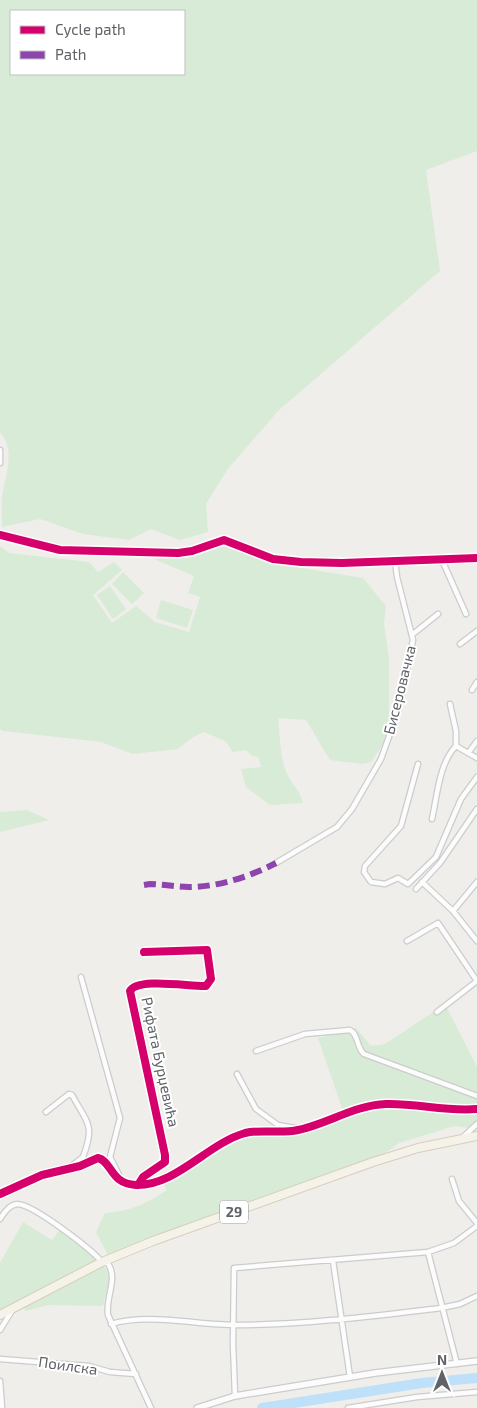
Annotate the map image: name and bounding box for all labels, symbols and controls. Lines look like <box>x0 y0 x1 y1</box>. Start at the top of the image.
legend <box>10 10 185 75</box>
text: Cycle path <box>55 20 126 38</box>
text: Path <box>55 45 86 63</box>
street label: Бисеровачка <box>379 643 419 736</box>
street label: Рифата Бурџевића <box>137 995 184 1129</box>
road number: 29 <box>220 1200 248 1224</box>
north arrow <box>417 1348 467 1398</box>
text: N <box>437 1351 447 1368</box>
street label: Поилска <box>37 1352 99 1378</box>

